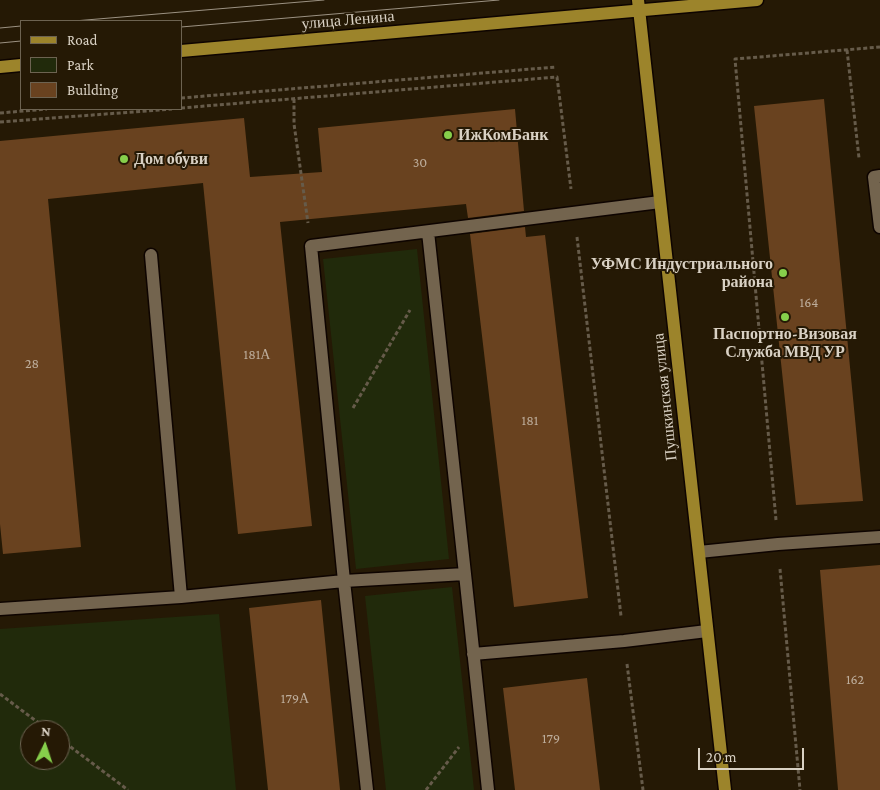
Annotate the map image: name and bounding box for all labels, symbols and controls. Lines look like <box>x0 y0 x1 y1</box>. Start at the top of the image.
street label: улица Ленина <box>301 6 395 34</box>
legend <box>20 20 182 110</box>
text: Road <box>67 32 97 48</box>
text: Park <box>67 57 94 73</box>
text: Building <box>67 82 118 98</box>
place label: ИжКомБанк <box>458 125 548 145</box>
marker: ИжКомБанк <box>442 129 454 141</box>
place label: Дом обуви <box>134 149 208 169</box>
marker: Дом обуви <box>118 153 130 165</box>
house number: 30 <box>413 155 427 171</box>
place label: УФМС Индустриального района <box>591 254 773 292</box>
marker: УФМС Индустриального района <box>777 267 789 279</box>
house number: 164 <box>800 295 818 311</box>
marker: Паспортно-Визовая Служба МВД УР <box>779 311 791 323</box>
place label: Паспортно-Визовая Служба МВД УР <box>713 324 857 362</box>
street label: Пушкинская улица <box>649 332 681 462</box>
house number: 181А <box>244 347 270 363</box>
house number: 28 <box>25 356 39 372</box>
house number: 181 <box>522 413 538 429</box>
house number: 162 <box>846 672 864 688</box>
house number: 179А <box>281 691 309 707</box>
north arrow <box>20 720 70 770</box>
text: N <box>41 723 51 739</box>
house number: 179 <box>542 731 560 747</box>
scale bar <box>700 738 806 770</box>
text: 20 m <box>706 749 737 765</box>

